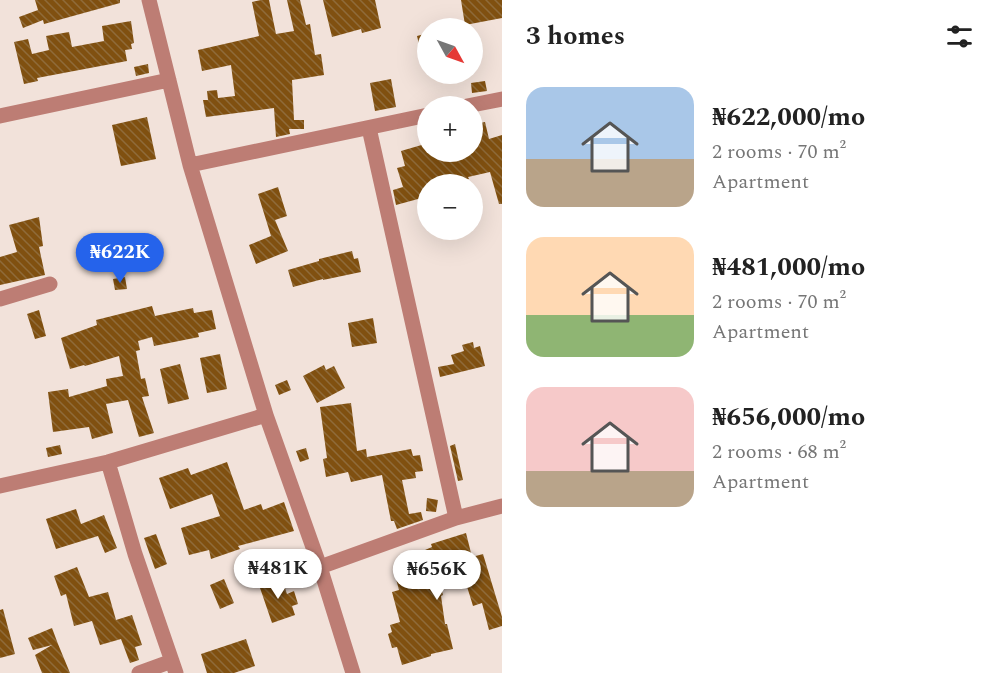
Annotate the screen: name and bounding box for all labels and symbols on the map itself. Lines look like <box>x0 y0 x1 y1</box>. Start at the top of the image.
north arrow <box>417 18 483 84</box>
pin: ₦622K <box>78 233 162 284</box>
pin: ₦481K <box>236 549 320 600</box>
pin: ₦656K <box>395 550 479 601</box>

